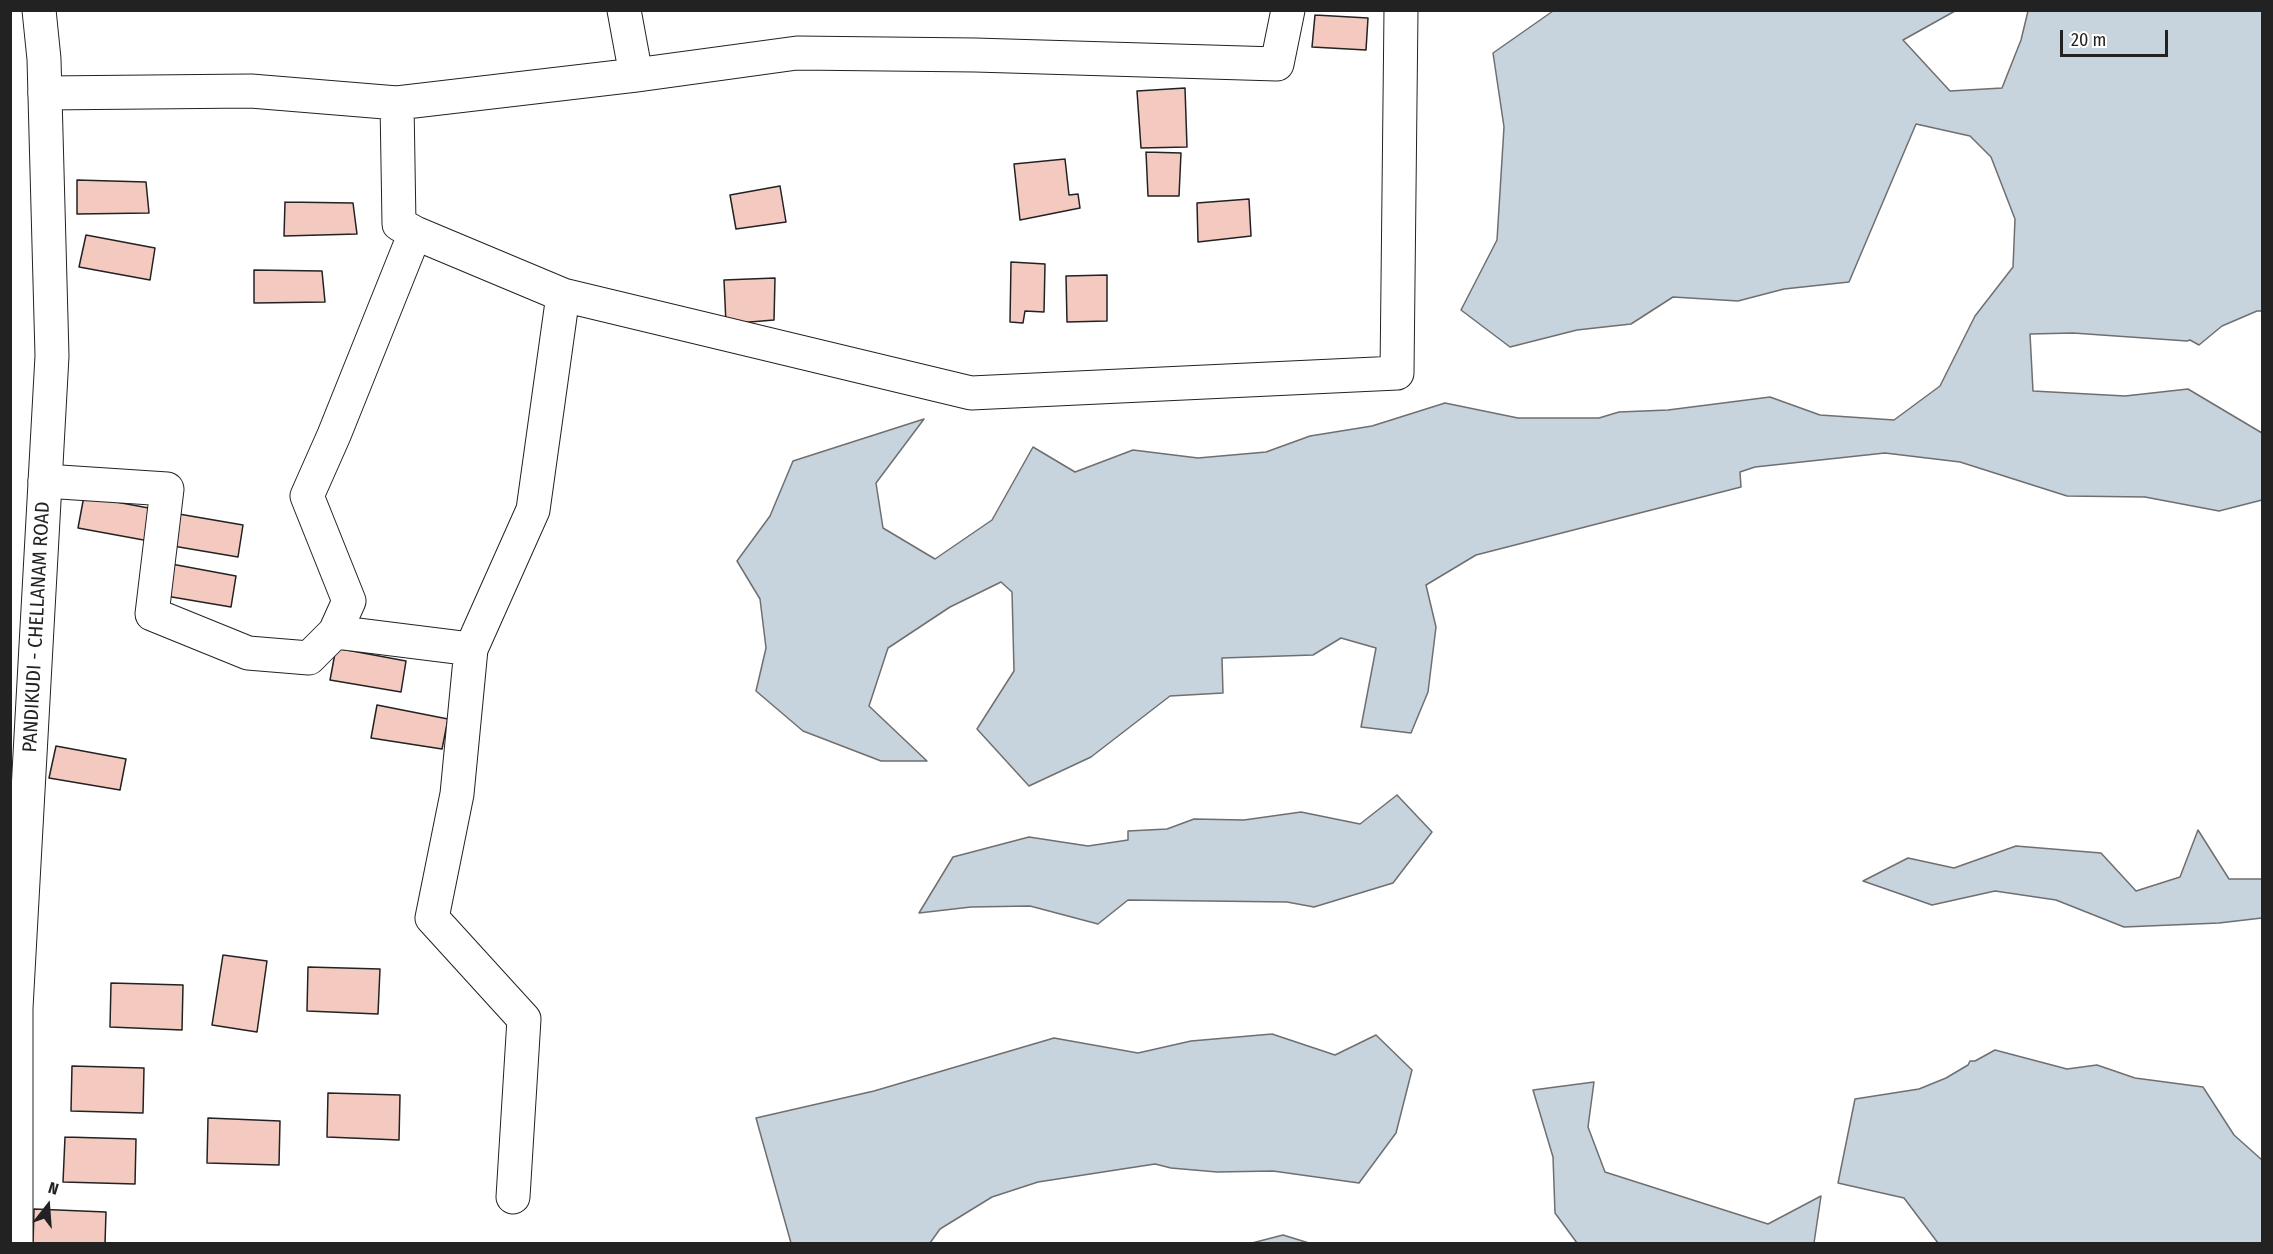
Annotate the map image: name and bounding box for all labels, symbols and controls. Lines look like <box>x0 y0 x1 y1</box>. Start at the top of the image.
scale bar <box>2063 18 2171 56</box>
text: 20 m <box>2071 29 2106 51</box>
street label: PANDIKUDI - CHELLANAM ROAD <box>18 501 56 753</box>
north arrow <box>18 1176 78 1236</box>
text: N <box>46 1178 61 1199</box>

